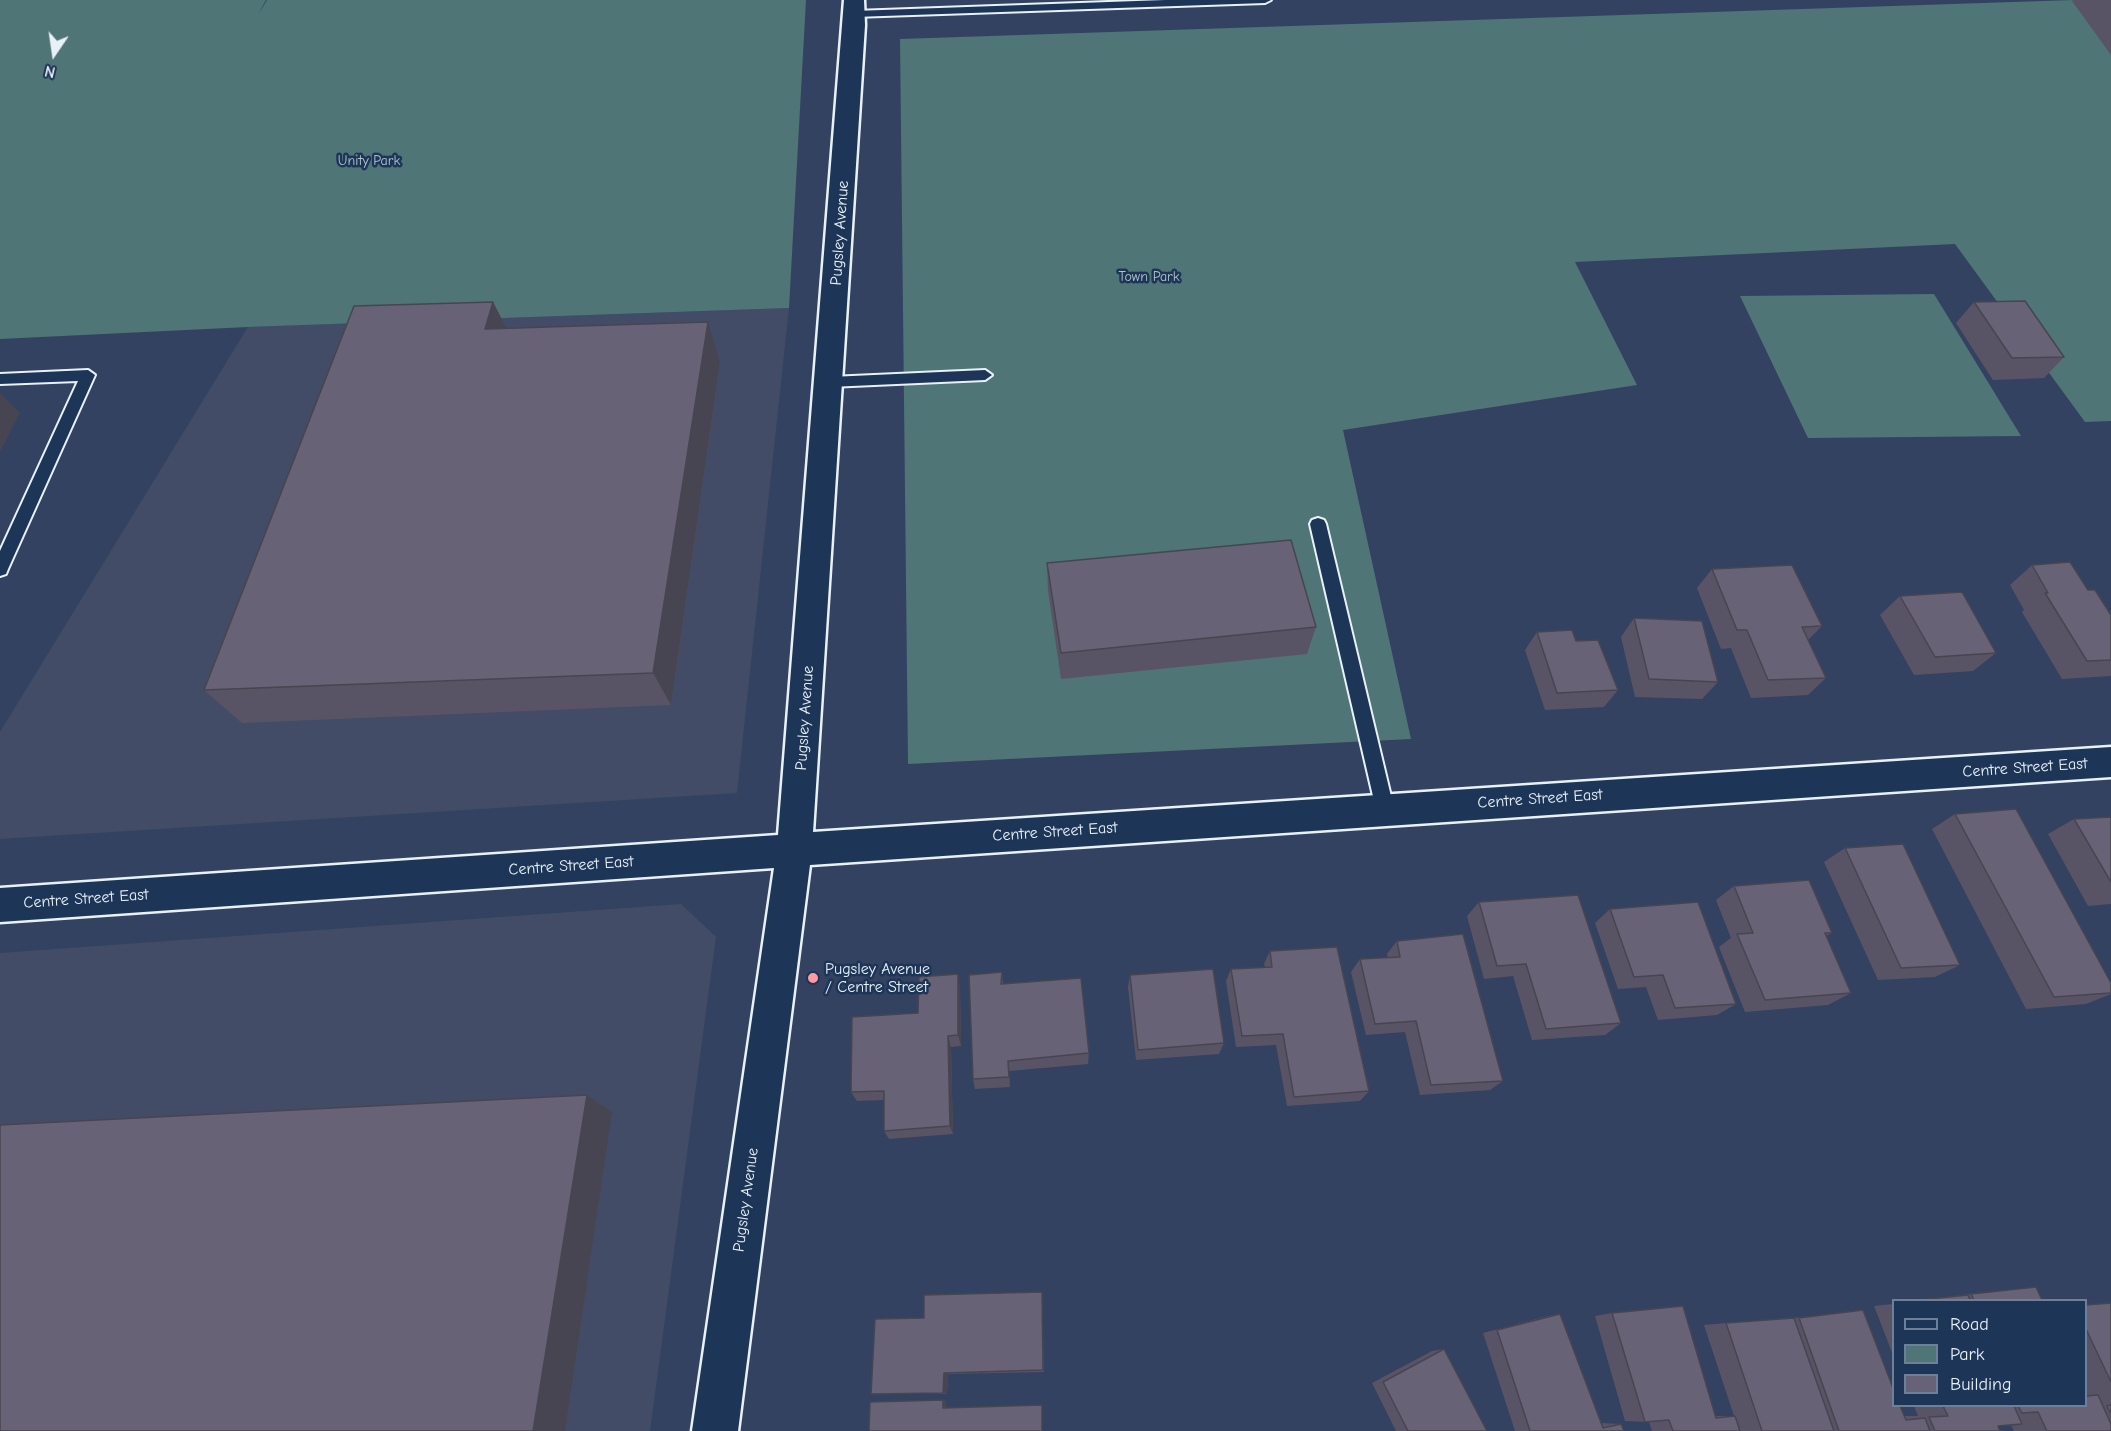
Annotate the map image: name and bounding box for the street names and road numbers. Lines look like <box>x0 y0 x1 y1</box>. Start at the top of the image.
street label: Pugsley Avenue <box>827 180 853 286</box>
street label: Pugsley Avenue <box>792 665 818 771</box>
street label: Centre Street East <box>1962 754 2088 782</box>
street label: Centre Street East <box>1477 785 1603 813</box>
street label: Centre Street East <box>992 818 1118 846</box>
street label: Centre Street East <box>508 852 634 880</box>
street label: Centre Street East <box>23 885 149 913</box>
street label: Pugsley Avenue <box>729 1147 763 1253</box>

